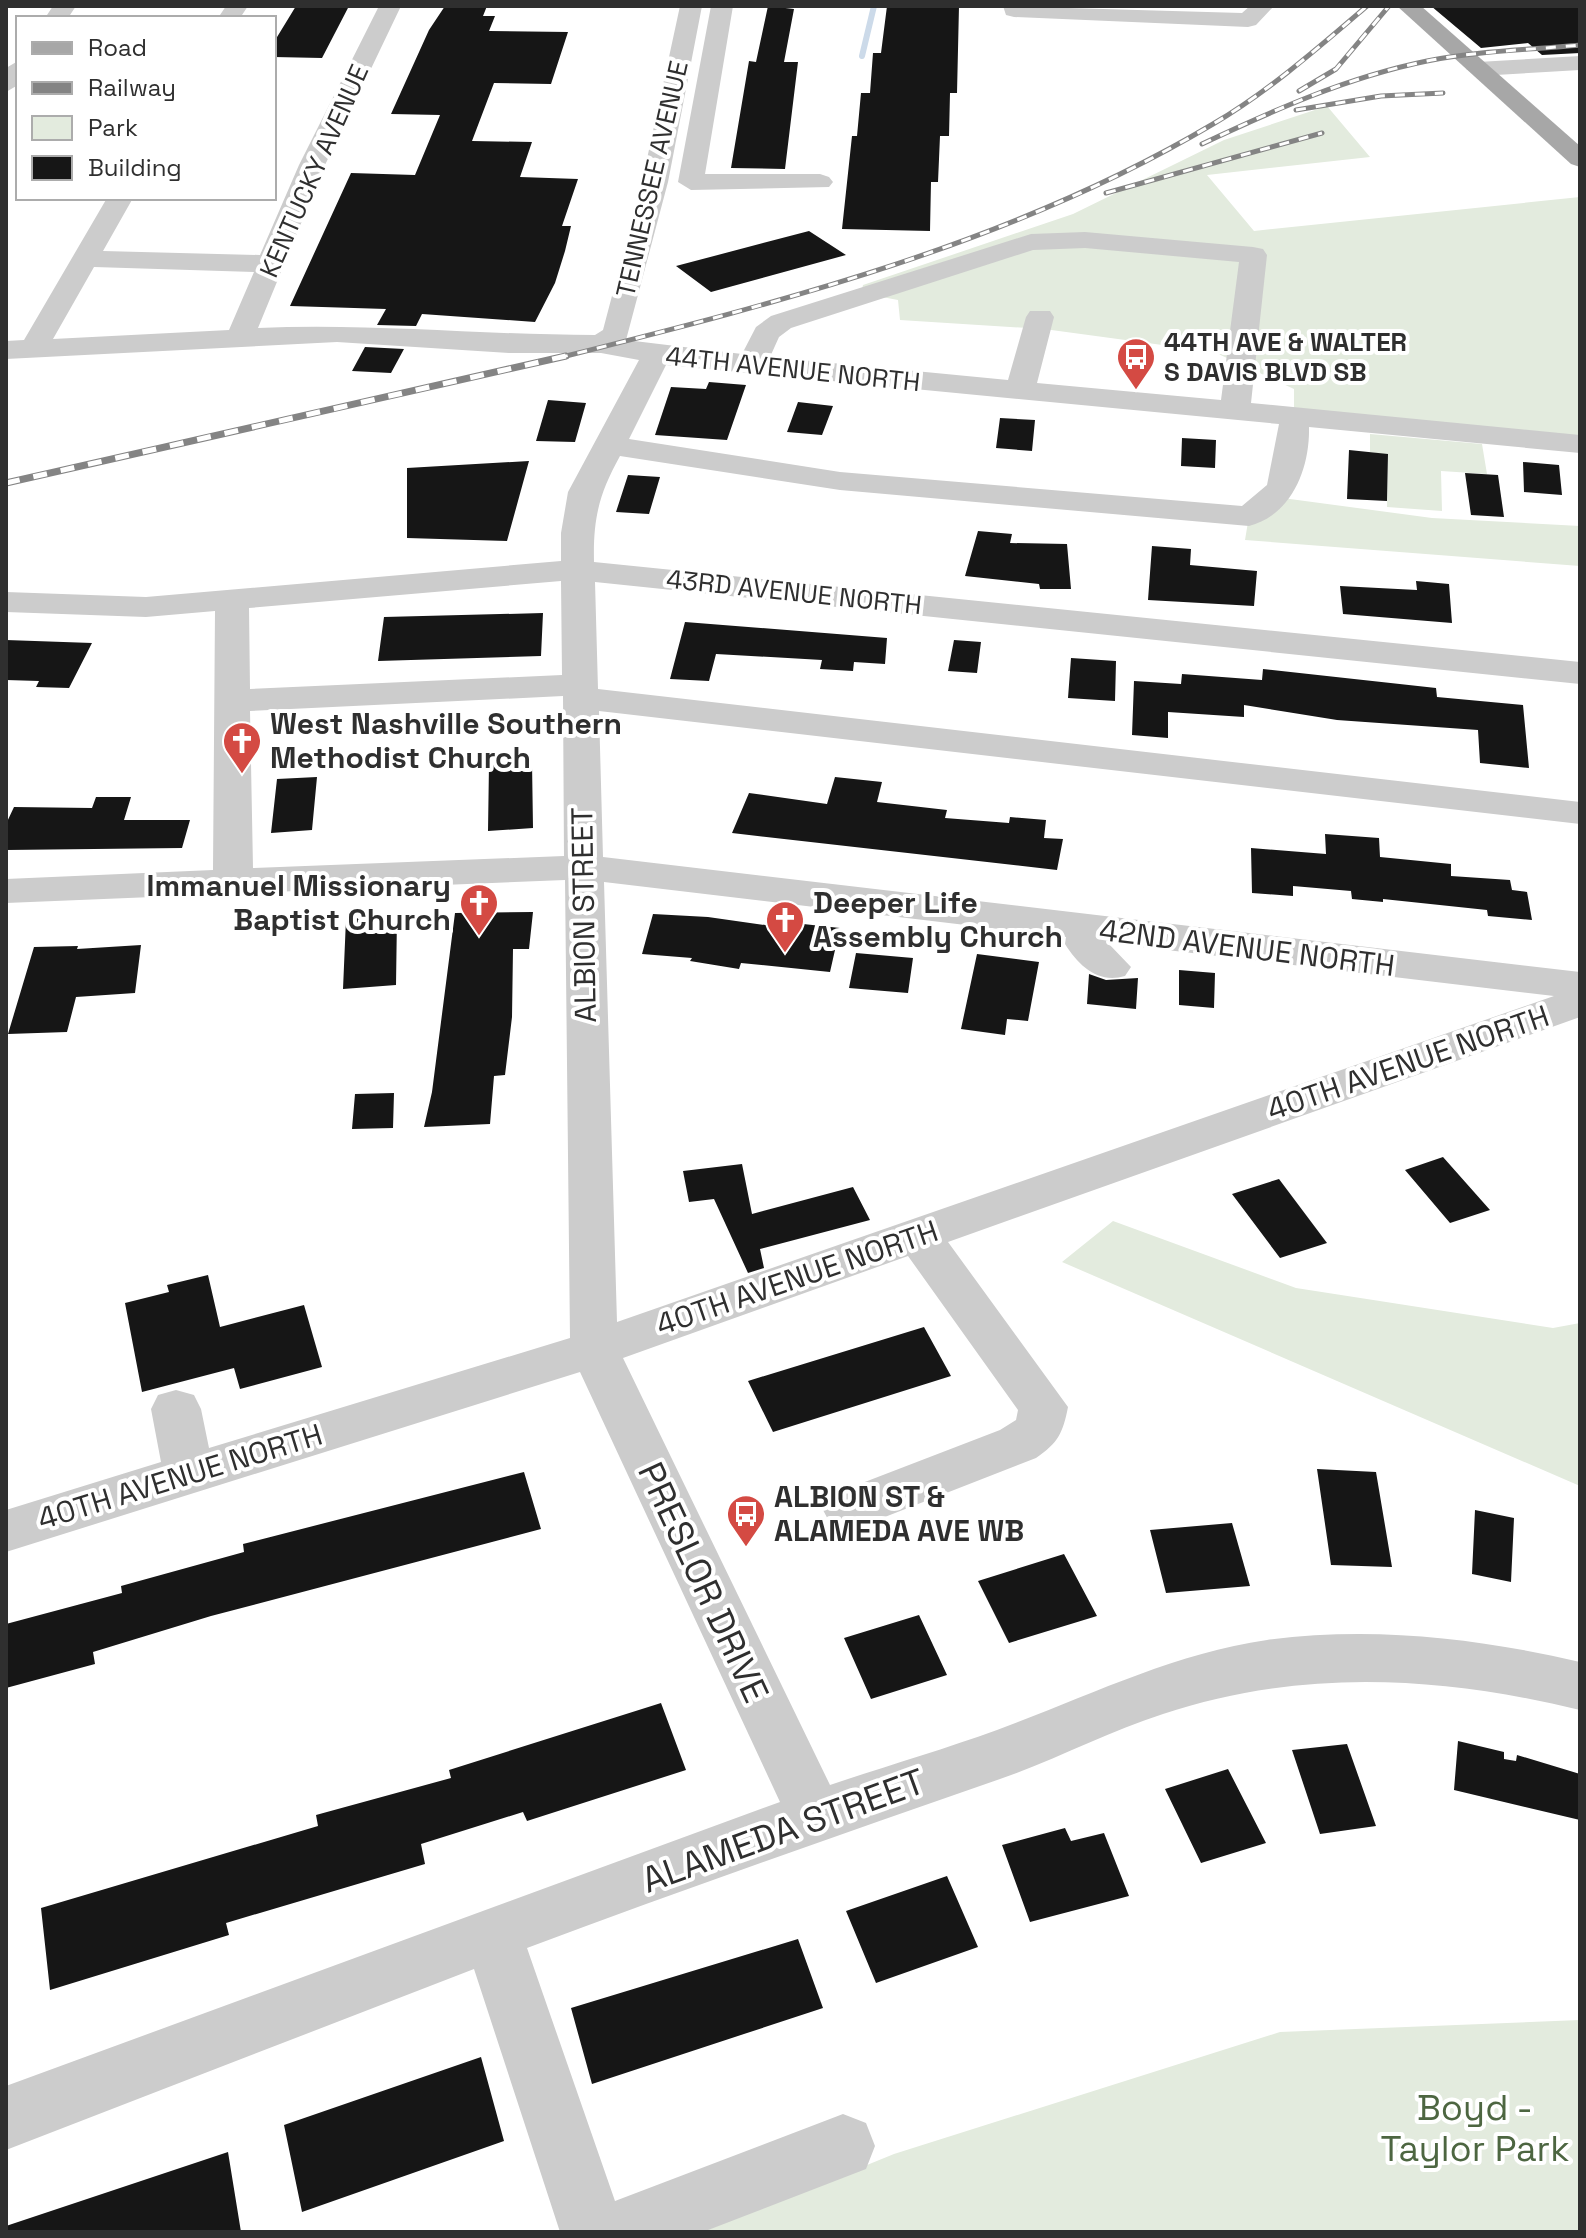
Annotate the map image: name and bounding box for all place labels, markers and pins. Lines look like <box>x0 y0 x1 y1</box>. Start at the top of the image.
place label: 44TH AVE & WALTER S DAVIS BLVD SB <box>1164 325 1407 389</box>
bus stop icon: 44TH AVE & WALTER S DAVIS BLVD SB <box>1115 336 1157 391</box>
place label: West Nashville Southern Methodist Church <box>270 704 622 777</box>
church icon: West Nashville Southern Methodist Church <box>221 720 263 775</box>
place label: Immanuel Missionary Baptist Church <box>146 866 451 939</box>
church icon: Immanuel Missionary Baptist Church <box>458 882 500 937</box>
place label: Deeper Life Assembly Church <box>813 883 1063 956</box>
church icon: Deeper Life Assembly Church <box>764 899 806 954</box>
place label: ALBION ST & ALAMEDA AVE WB <box>774 1477 1024 1550</box>
bus stop icon: ALBION ST & ALAMEDA AVE WB <box>725 1493 767 1548</box>

